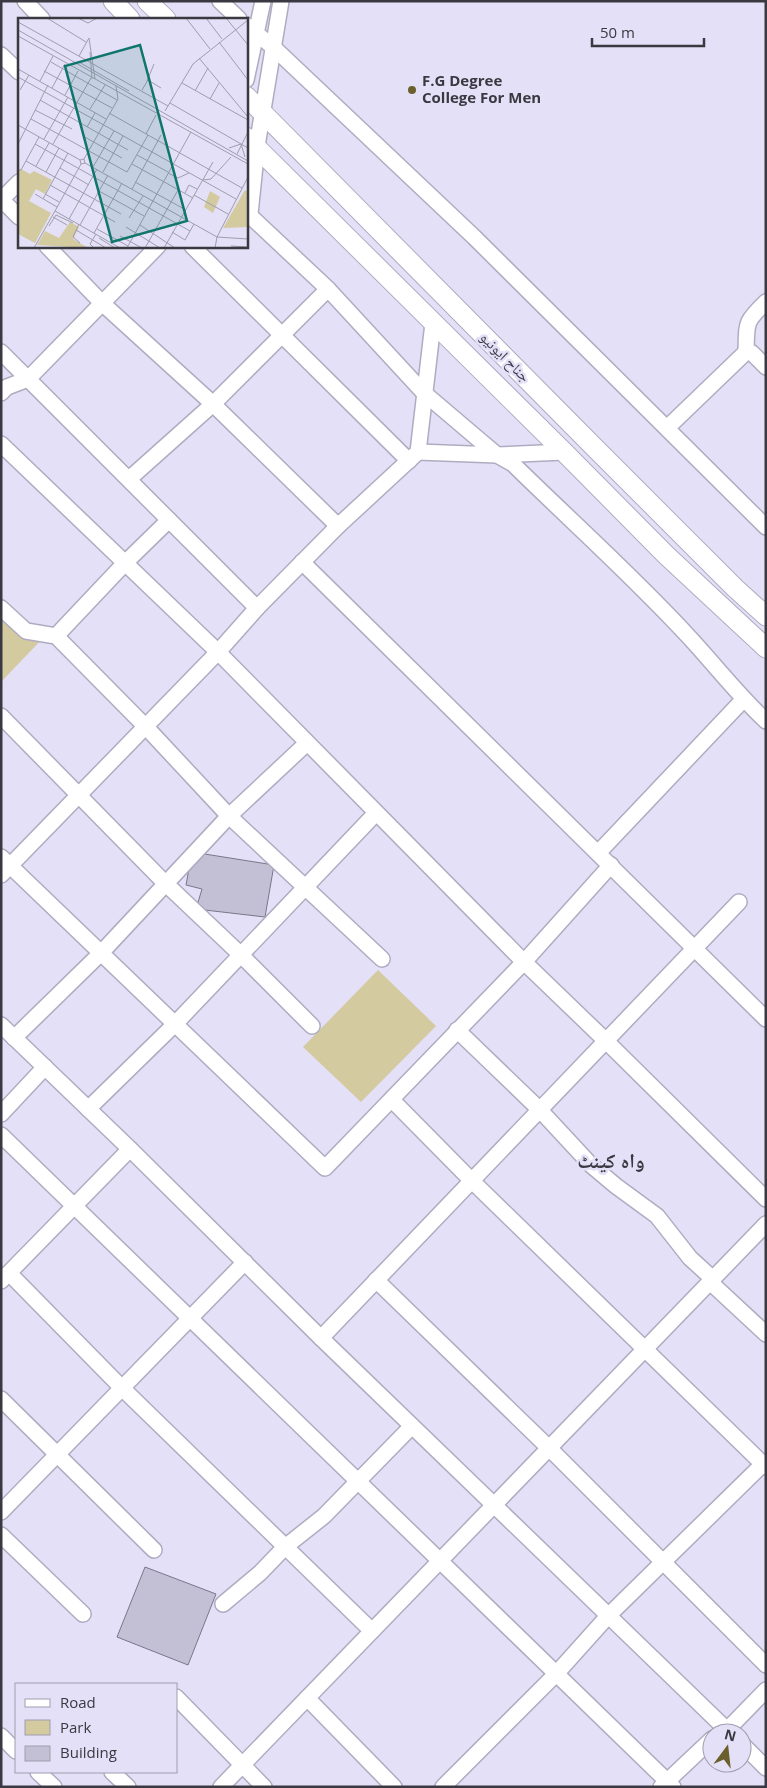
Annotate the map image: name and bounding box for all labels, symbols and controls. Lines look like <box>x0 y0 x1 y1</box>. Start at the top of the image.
scale bar <box>592 15 704 47</box>
inset map <box>18 18 248 248</box>
text: 50 m <box>600 22 635 42</box>
place label: F.G Degree College For Men <box>422 70 541 107</box>
marker: F.G Degree College For Men <box>406 84 418 96</box>
street label: جناح ایونیو <box>476 327 536 387</box>
district label: واہ کینٹ <box>577 1147 645 1174</box>
legend <box>15 1683 178 1773</box>
text: Road <box>60 1692 96 1712</box>
text: Park <box>60 1717 91 1737</box>
north arrow <box>702 1723 752 1773</box>
text: N <box>723 1724 738 1746</box>
text: Building <box>60 1742 117 1762</box>

